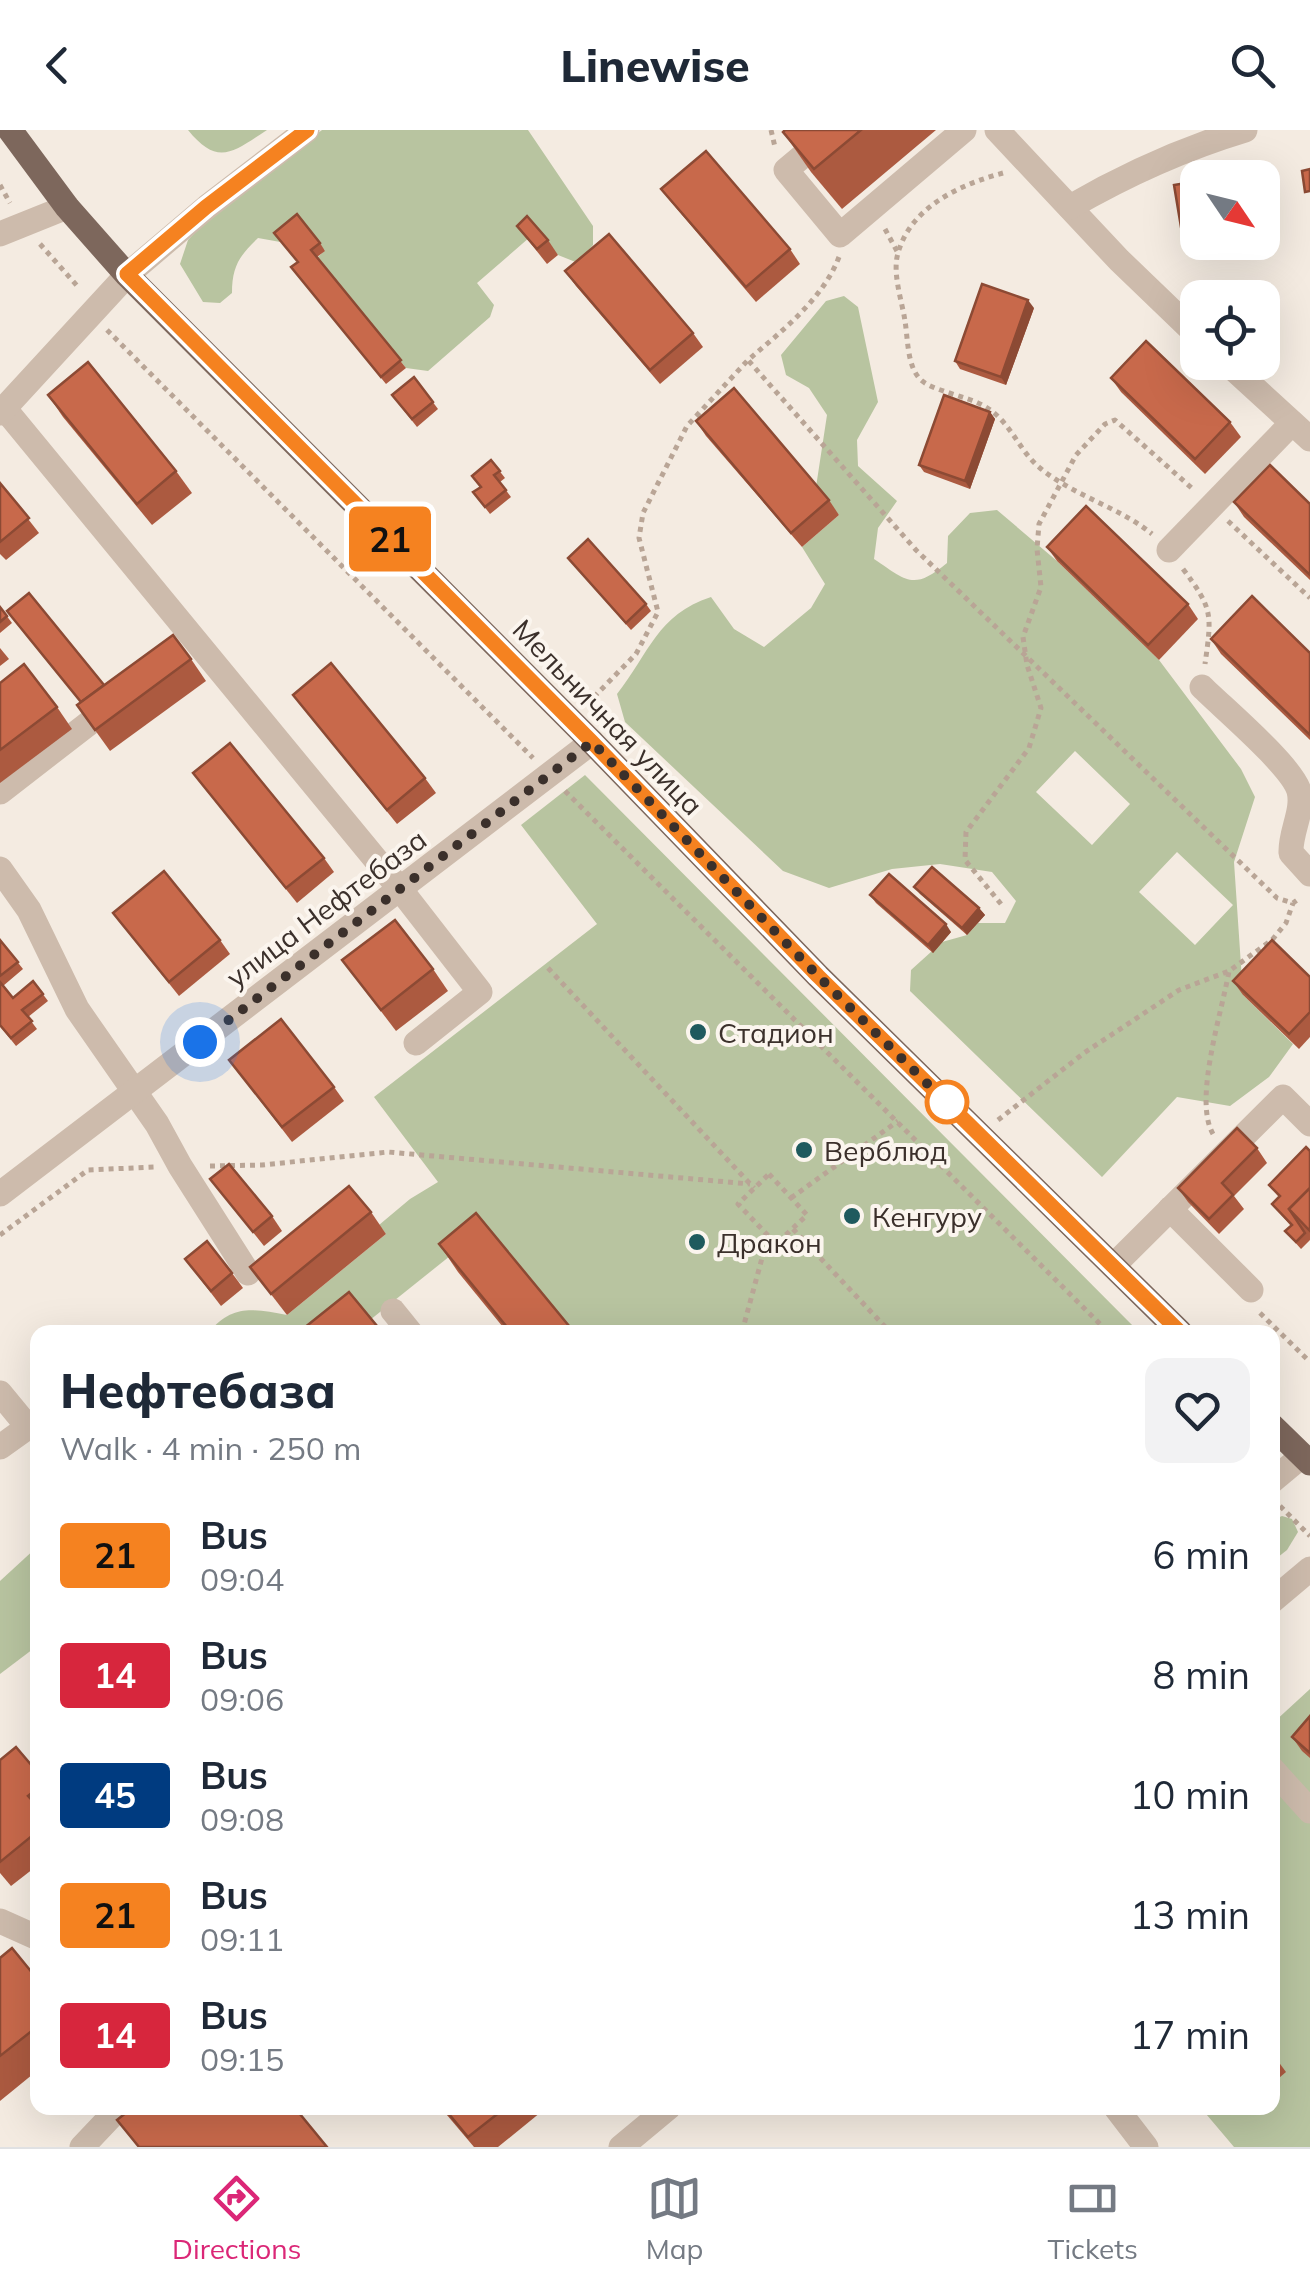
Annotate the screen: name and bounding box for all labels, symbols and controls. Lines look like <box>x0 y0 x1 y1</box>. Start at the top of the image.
text: Linewise <box>560 37 750 93</box>
icon: back <box>30 38 85 93</box>
icon: search <box>1225 38 1280 93</box>
north arrow <box>1180 160 1280 260</box>
map controls <box>1180 160 1280 380</box>
button: locate <box>1180 280 1280 380</box>
line badge: 21 <box>345 506 435 572</box>
text: 21 <box>369 517 411 561</box>
street label: Мельничная улица <box>506 612 710 822</box>
street label: улица Нефтебаза <box>219 821 433 995</box>
place label: Стадион <box>718 1015 834 1050</box>
your location <box>175 1017 225 1067</box>
marker: Стадион <box>687 1021 709 1043</box>
unlabelled marker <box>926 1081 968 1123</box>
place label: Верблюд <box>824 1133 947 1168</box>
marker: Верблюд <box>793 1139 815 1161</box>
place label: Кенгуру <box>872 1199 982 1234</box>
marker: Кенгуру <box>841 1205 863 1227</box>
place label: Дракон <box>717 1225 822 1260</box>
marker: Дракон <box>686 1231 708 1253</box>
button: heart <box>1145 1358 1250 1463</box>
text: Нефтебаза <box>60 1360 336 1420</box>
text: Walk · 4 min · 250 m <box>60 1428 361 1468</box>
text: Bus <box>200 1511 268 1559</box>
text: 6 min <box>1153 1531 1250 1579</box>
text: 21 <box>94 1533 136 1577</box>
text: 09:04 <box>200 1559 284 1599</box>
text: Bus <box>200 1631 268 1679</box>
text: 8 min <box>1153 1651 1250 1699</box>
text: 14 <box>94 1653 136 1697</box>
text: 09:06 <box>200 1679 284 1719</box>
text: Bus <box>200 1751 268 1799</box>
text: 10 min <box>1130 1771 1250 1819</box>
text: 45 <box>94 1773 136 1817</box>
text: 09:08 <box>200 1799 284 1839</box>
text: Bus <box>200 1871 268 1919</box>
text: 13 min <box>1130 1891 1250 1939</box>
text: 21 <box>94 1893 136 1937</box>
text: 09:11 <box>200 1919 284 1959</box>
text: Bus <box>200 1991 268 2039</box>
text: 17 min <box>1130 2011 1250 2059</box>
text: 14 <box>94 2013 136 2057</box>
text: 09:15 <box>200 2039 284 2079</box>
tab: Directions <box>172 2171 302 2266</box>
tab: Map <box>646 2171 703 2266</box>
tab: Tickets <box>1047 2171 1138 2266</box>

